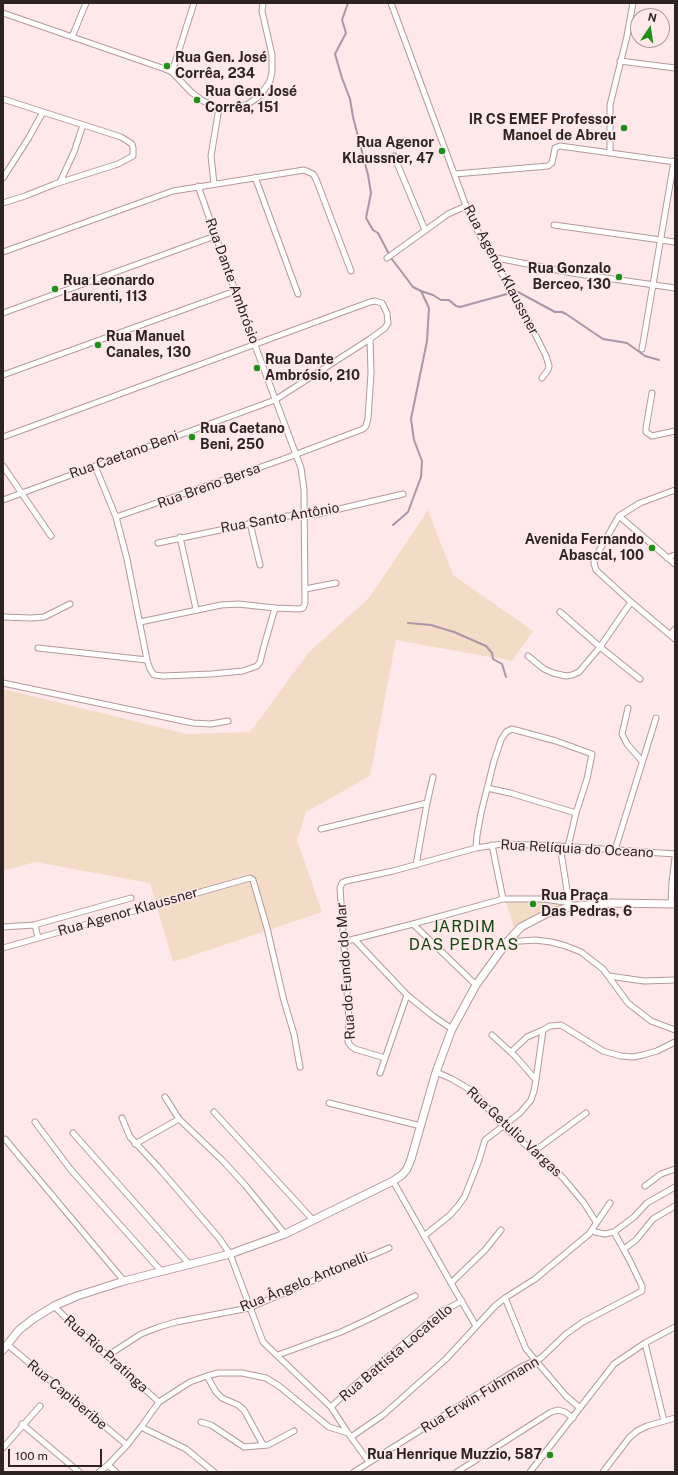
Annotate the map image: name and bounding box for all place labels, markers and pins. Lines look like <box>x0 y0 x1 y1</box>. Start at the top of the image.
place label: Rua Gen. José Corrêa, 234 <box>175 50 267 82</box>
marker: Rua Gen. José Corrêa, 234 <box>162 61 172 71</box>
place label: Rua Gen. José Corrêa, 151 <box>205 84 297 116</box>
marker: Rua Gen. José Corrêa, 151 <box>192 95 202 105</box>
place label: IR CS EMEF Professor Manoel de Abreu <box>469 112 616 144</box>
marker: IR CS EMEF Professor Manoel de Abreu <box>619 123 629 133</box>
place label: Rua Agenor Klaussner, 47 <box>342 135 434 168</box>
marker: Rua Agenor Klaussner, 47 <box>437 146 447 156</box>
place label: Rua Gonzalo Berceo, 130 <box>528 261 611 294</box>
marker: Rua Gonzalo Berceo, 130 <box>614 272 624 282</box>
place label: Rua Leonardo Laurenti, 113 <box>63 273 155 306</box>
marker: Rua Leonardo Laurenti, 113 <box>50 284 60 294</box>
place label: Rua Manuel Canales, 130 <box>106 329 191 362</box>
marker: Rua Manuel Canales, 130 <box>93 340 103 350</box>
place label: Rua Dante Ambrósio, 210 <box>265 352 360 384</box>
marker: Rua Dante Ambrósio, 210 <box>252 363 262 373</box>
place label: Rua Caetano Beni, 250 <box>200 421 285 454</box>
marker: Rua Caetano Beni, 250 <box>187 432 197 442</box>
place label: Avenida Fernando Abascal, 100 <box>525 532 644 564</box>
marker: Avenida Fernando Abascal, 100 <box>647 543 657 553</box>
place label: Rua Praça Das Pedras, 6 <box>541 888 632 920</box>
marker: Rua Praça Das Pedras, 6 <box>528 899 538 909</box>
place label: Rua Henrique Muzzio, 587 <box>367 1447 542 1463</box>
marker: Rua Henrique Muzzio, 587 <box>545 1450 555 1460</box>

